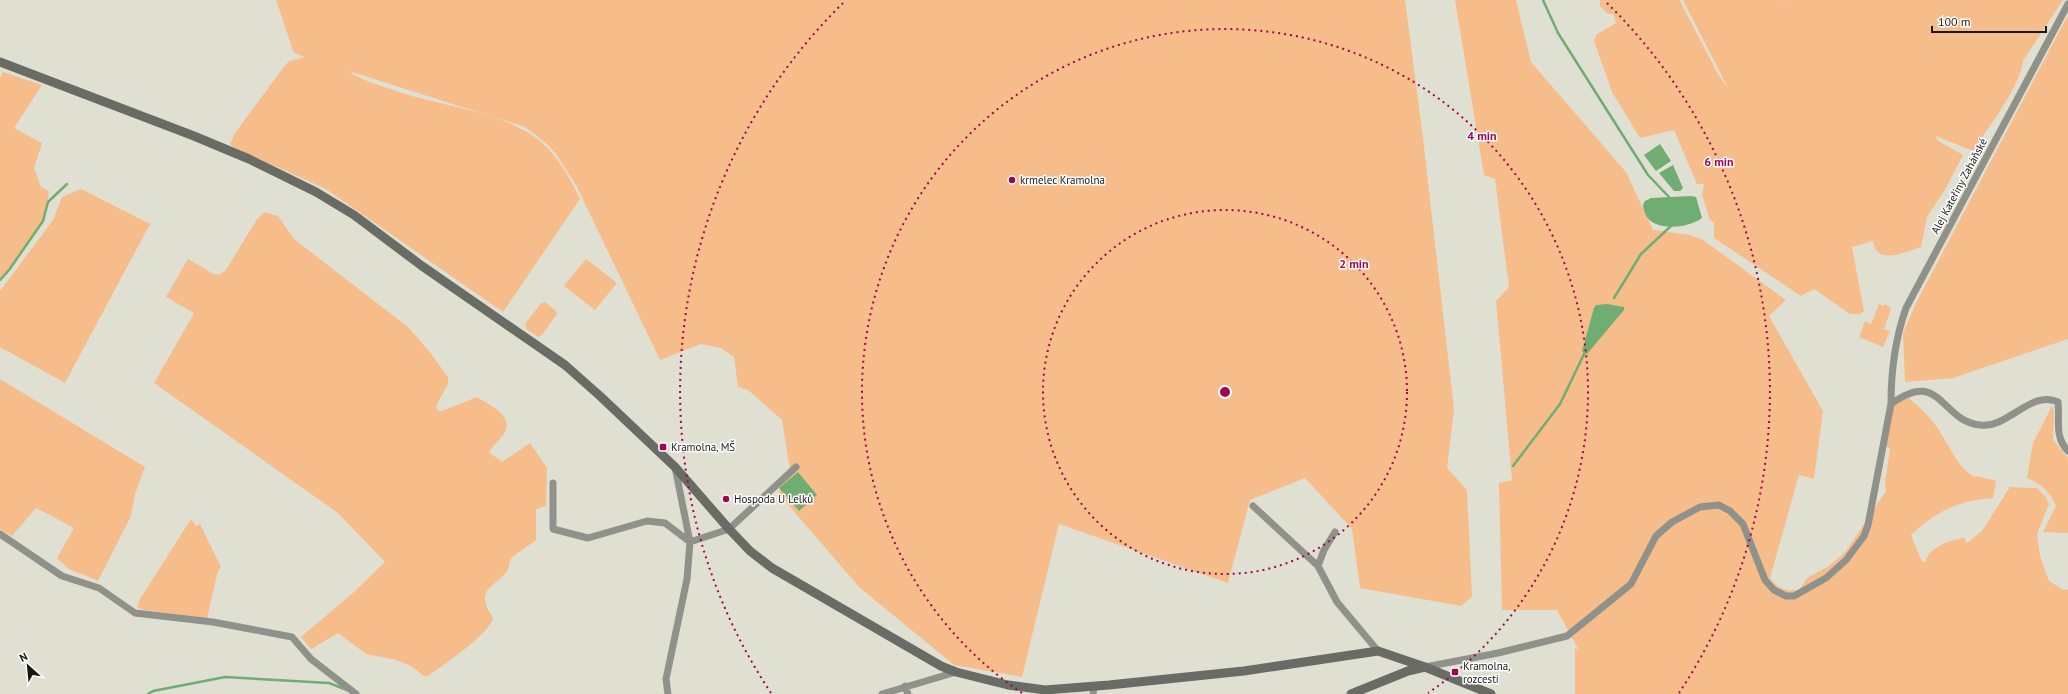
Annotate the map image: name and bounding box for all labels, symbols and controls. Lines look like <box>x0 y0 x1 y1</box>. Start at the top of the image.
scale bar <box>1932 8 2046 34</box>
text: 100 m <box>1938 14 1971 29</box>
text: 4 min <box>1467 128 1497 143</box>
street label: Alej Kateřiny Zaháňské <box>1928 135 1990 236</box>
text: 6 min <box>1704 154 1734 169</box>
place label: krmelec Kramolna <box>1020 173 1105 187</box>
marker: krmelec Kramolna <box>1007 175 1017 185</box>
text: 2 min <box>1339 256 1369 271</box>
centre of rings <box>1218 385 1232 399</box>
place label: Kramolna, MŠ <box>671 440 735 454</box>
marker: Kramolna, MŠ <box>658 442 668 452</box>
place label: Hospoda U Lelků <box>734 492 813 506</box>
marker: Hospoda U Lelků <box>721 494 731 504</box>
north arrow <box>8 646 48 686</box>
text: N <box>17 649 30 665</box>
place label: Kramolna, rozcestí <box>1463 659 1511 686</box>
marker: Kramolna, rozcestí <box>1450 667 1460 677</box>

